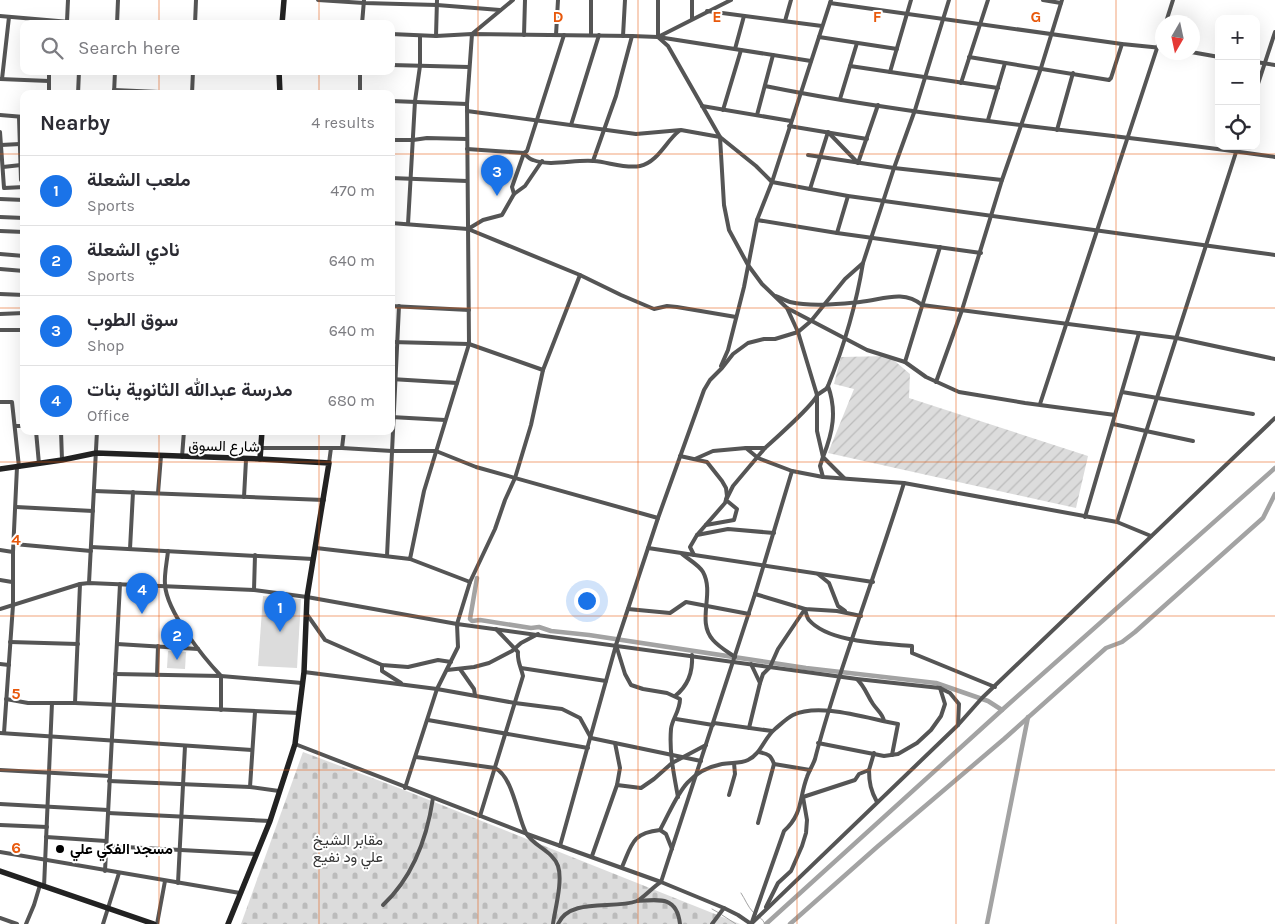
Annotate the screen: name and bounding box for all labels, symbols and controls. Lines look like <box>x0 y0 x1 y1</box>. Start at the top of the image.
text: D <box>553 7 564 26</box>
text: E <box>712 7 722 26</box>
text: F <box>873 7 882 26</box>
text: G <box>1031 7 1041 26</box>
north arrow <box>1155 15 1200 60</box>
map controls <box>1215 15 1260 150</box>
button: + <box>1215 15 1260 60</box>
search box <box>20 20 395 75</box>
icon: search <box>38 34 66 62</box>
text: Search here <box>78 37 180 59</box>
button: − <box>1215 60 1260 105</box>
button: locate <box>1215 105 1260 150</box>
text: Nearby <box>40 111 110 135</box>
text: 4 results <box>311 113 375 132</box>
pin: 3 <box>481 155 513 196</box>
text: ملعب الشعلة <box>87 169 191 191</box>
text: 1 <box>53 181 59 200</box>
text: 470 m <box>330 181 375 200</box>
text: Sports <box>87 196 135 215</box>
text: نادي الشعلة <box>87 239 180 261</box>
text: 2 <box>51 251 61 270</box>
text: 640 m <box>329 251 375 270</box>
text: Sports <box>87 266 135 285</box>
text: سوق الطوب <box>87 309 178 331</box>
text: 3 <box>51 321 61 340</box>
text: 640 m <box>329 321 375 340</box>
text: Shop <box>87 336 124 355</box>
text: مدرسة عبدالله الثانوية بنات <box>87 379 293 401</box>
text: 4 <box>51 391 61 410</box>
text: 680 m <box>328 391 375 410</box>
text: Office <box>87 406 130 425</box>
street label: شارع السوق <box>188 436 260 458</box>
text: 4 <box>11 530 21 549</box>
pin: 4 <box>126 573 158 614</box>
your location <box>574 588 600 614</box>
pin: 1 <box>264 591 296 632</box>
pin: 2 <box>161 619 193 660</box>
text: 5 <box>11 684 21 703</box>
park label: مقابر الشيخ علي ود نفيع <box>313 831 383 870</box>
text: 6 <box>11 838 21 857</box>
place label: مسجد الفكي علي <box>70 840 173 862</box>
marker: مسجد الفكي علي <box>54 843 66 855</box>

